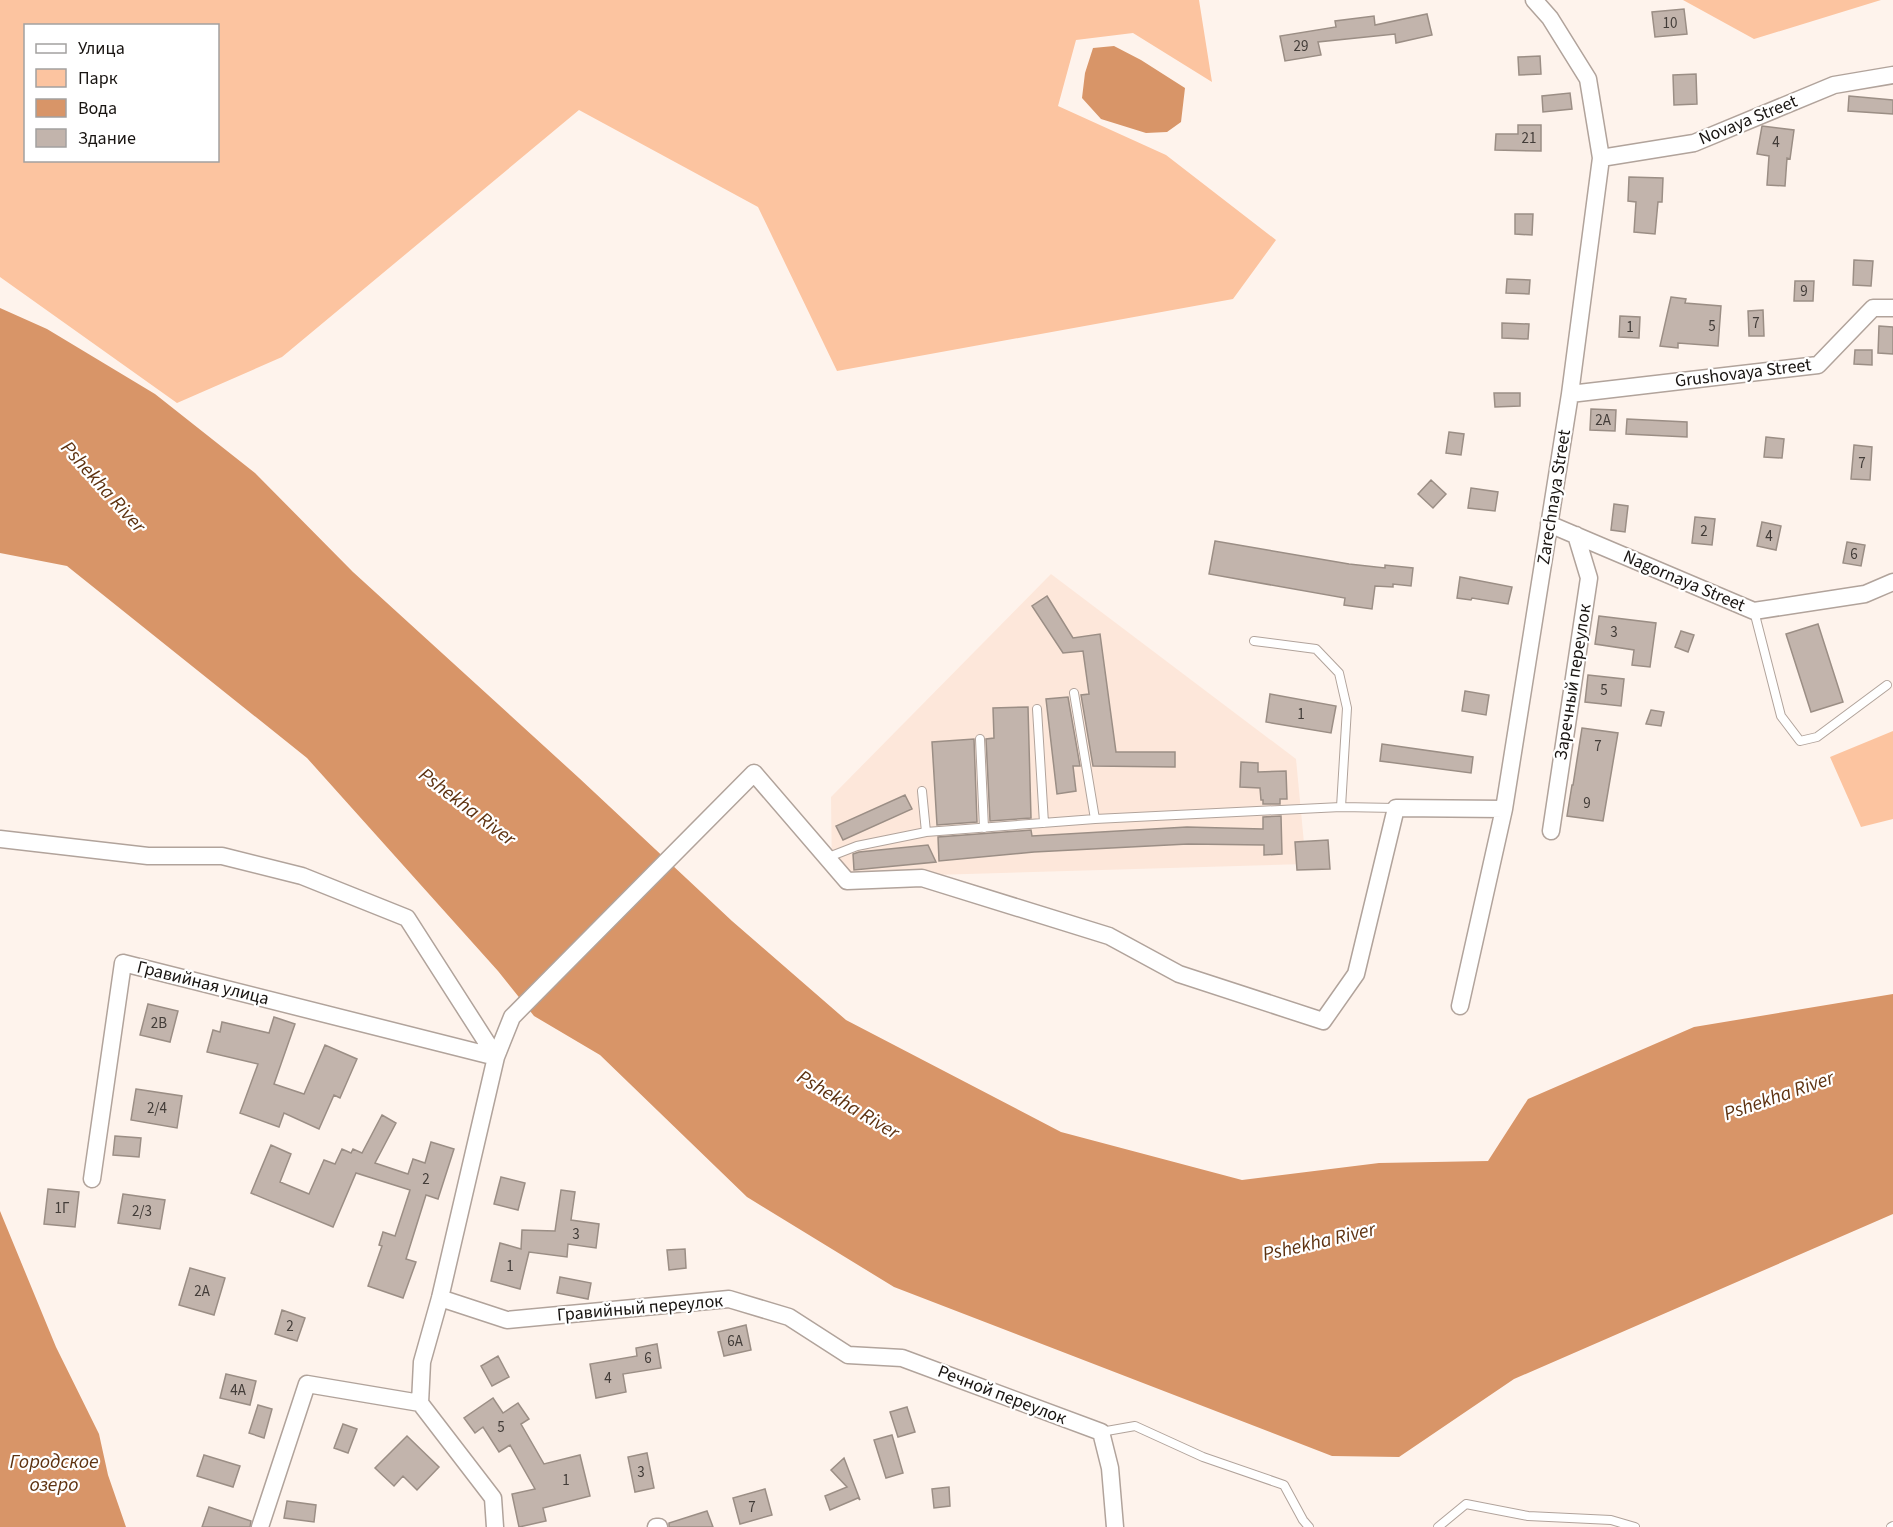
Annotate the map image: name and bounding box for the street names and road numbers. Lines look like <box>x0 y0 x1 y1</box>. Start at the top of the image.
street label: Novaya Street <box>1695 89 1801 151</box>
street label: Grushovaya Street <box>1673 352 1813 394</box>
street label: Zarechnaya Street <box>1531 428 1577 566</box>
street label: Nagornaya Street <box>1619 544 1749 618</box>
street label: Заречный переулок <box>1548 602 1598 762</box>
street label: Гравийная улица <box>134 954 272 1012</box>
street label: Гравийный переулок <box>556 1288 724 1328</box>
street label: Речной переулок <box>934 1359 1070 1431</box>

